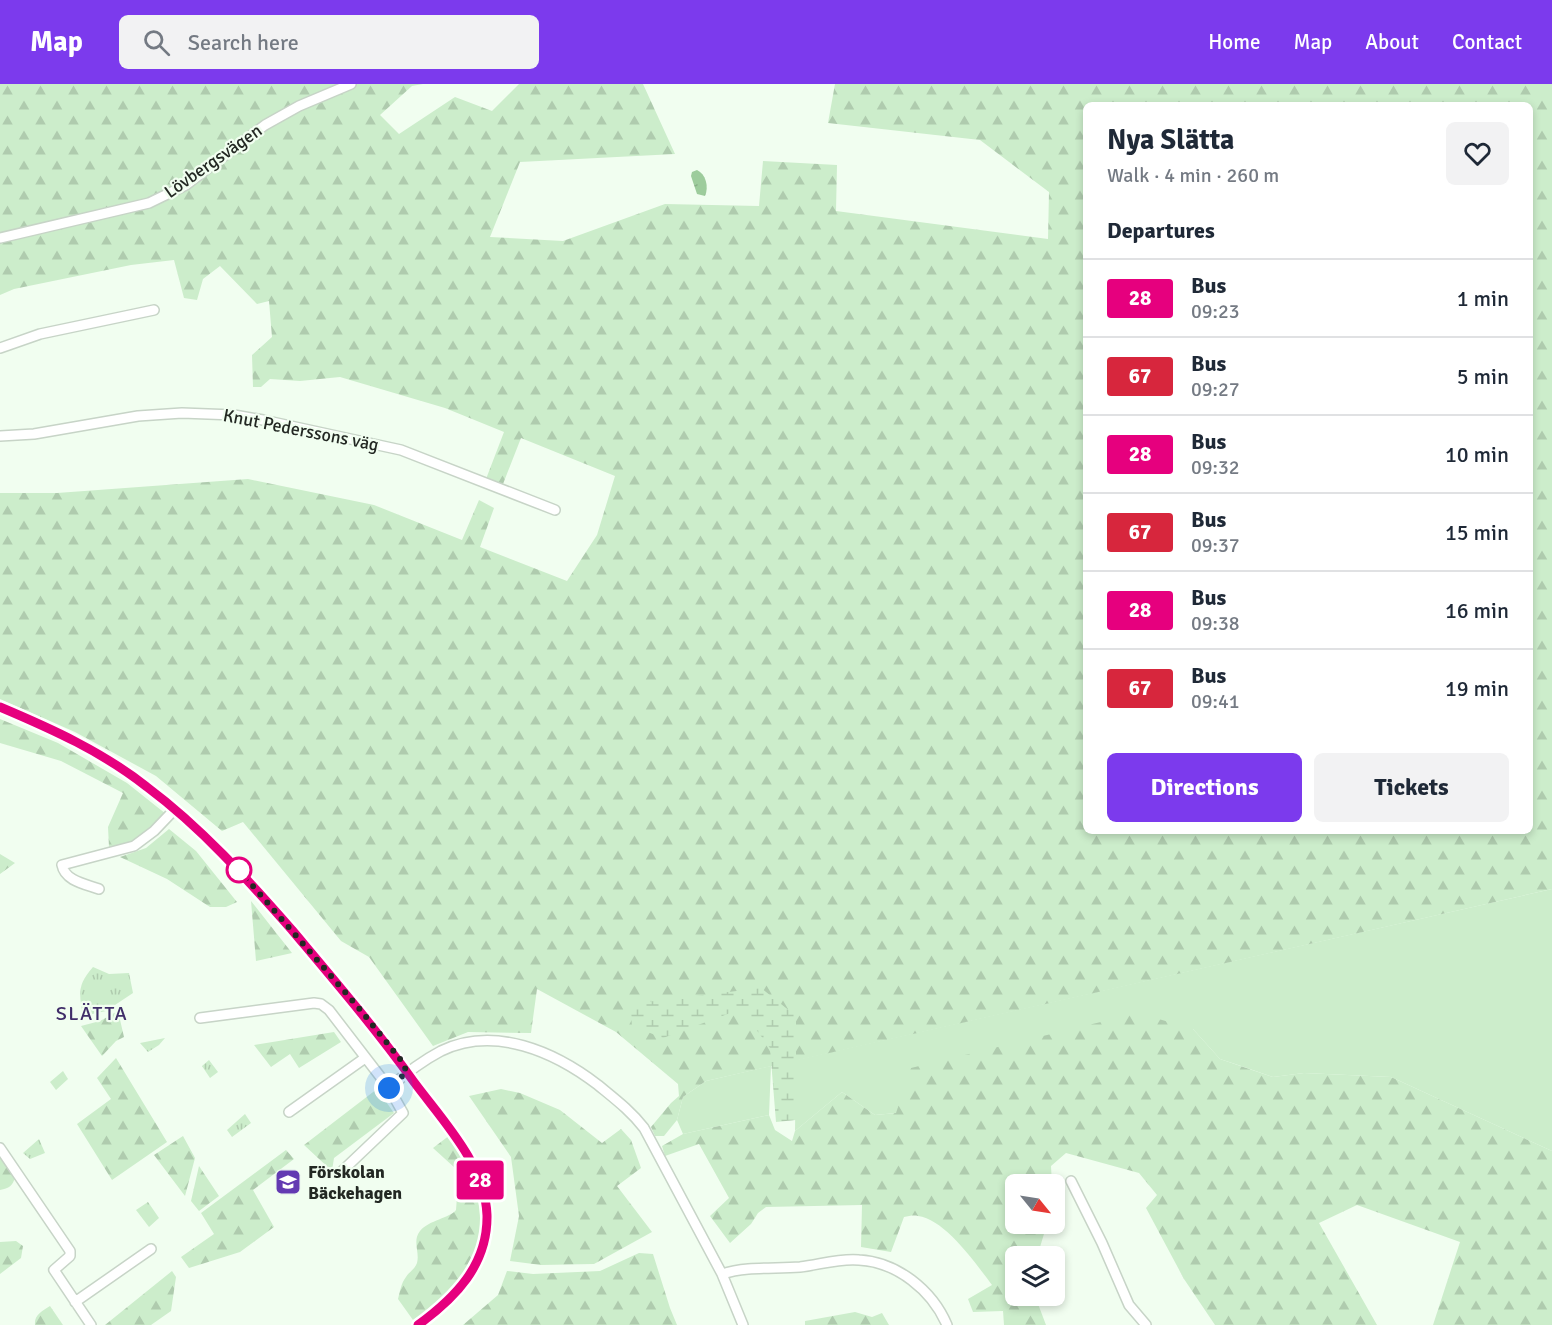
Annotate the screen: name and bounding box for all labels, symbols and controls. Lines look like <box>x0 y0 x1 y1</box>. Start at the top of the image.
search box <box>119 15 539 69</box>
text: Map <box>30 25 83 59</box>
icon: search <box>140 26 173 59</box>
text: Search here <box>188 29 299 56</box>
text: Home <box>1208 29 1261 55</box>
text: Map <box>1294 29 1332 55</box>
text: About <box>1365 29 1419 55</box>
text: Contact <box>1452 29 1522 55</box>
street label: Lövbergsvägen <box>160 119 266 203</box>
button: heart <box>1446 122 1509 185</box>
text: Nya Slätta <box>1107 123 1234 157</box>
text: Walk · 4 min · 260 m <box>1107 163 1279 188</box>
text: Departures <box>1107 217 1215 244</box>
text: Bus <box>1191 272 1226 299</box>
text: 28 <box>1129 285 1151 311</box>
text: 1 min <box>1457 285 1509 312</box>
text: 09:23 <box>1191 299 1240 324</box>
text: Bus <box>1191 350 1226 377</box>
text: 67 <box>1129 363 1151 389</box>
text: 5 min <box>1457 363 1509 390</box>
text: 09:27 <box>1191 377 1240 402</box>
street label: Knut Pederssons väg <box>221 404 381 456</box>
text: Bus <box>1191 428 1226 455</box>
text: 28 <box>1129 441 1151 467</box>
text: 10 min <box>1445 441 1509 468</box>
text: 09:32 <box>1191 455 1240 480</box>
text: Bus <box>1191 506 1226 533</box>
text: 67 <box>1129 519 1151 545</box>
text: 15 min <box>1445 519 1509 546</box>
text: 09:37 <box>1191 533 1240 558</box>
text: Bus <box>1191 584 1226 611</box>
text: 28 <box>1129 597 1151 623</box>
text: 16 min <box>1445 597 1509 624</box>
text: 09:38 <box>1191 611 1240 636</box>
text: Bus <box>1191 662 1226 689</box>
text: 67 <box>1129 675 1151 701</box>
text: 19 min <box>1445 675 1509 702</box>
text: 09:41 <box>1191 689 1240 714</box>
button: Directions <box>1107 753 1302 822</box>
button: Tickets <box>1314 753 1509 822</box>
unlabelled marker <box>226 857 252 883</box>
district label: SLÄTTA <box>56 1001 128 1026</box>
your location <box>374 1073 404 1103</box>
line badge: 28 <box>453 1160 507 1200</box>
place label: Förskolan Bäckehagen <box>308 1161 402 1204</box>
school or university icon: Förskolan Bäckehagen <box>273 1167 303 1197</box>
text: 28 <box>469 1167 491 1193</box>
north arrow <box>1005 1174 1065 1234</box>
map controls <box>1005 1174 1065 1306</box>
button: layers <box>1005 1246 1065 1306</box>

